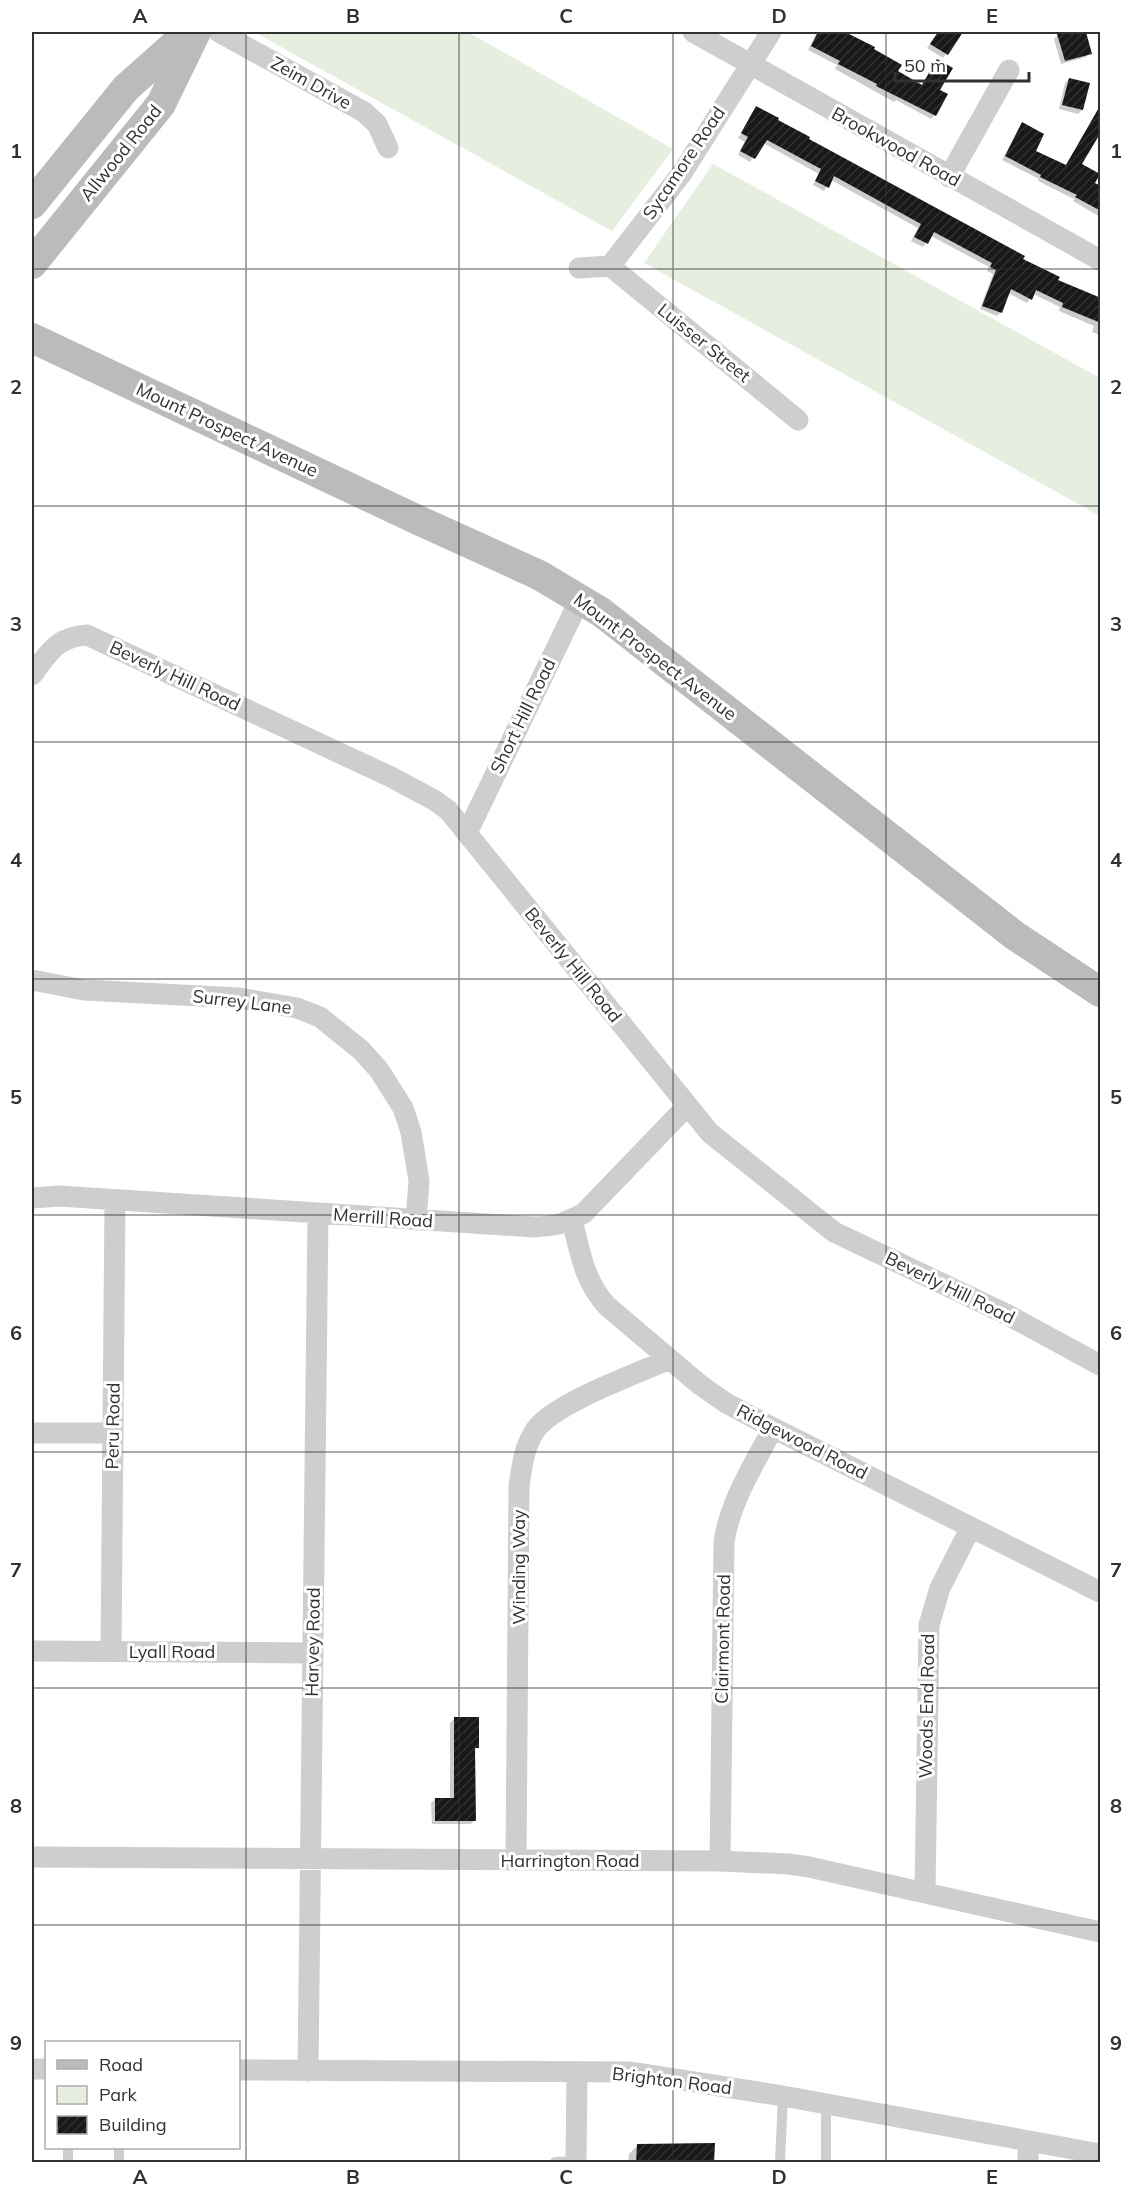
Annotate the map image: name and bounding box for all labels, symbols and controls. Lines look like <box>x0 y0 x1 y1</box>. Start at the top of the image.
text: A <box>133 3 148 28</box>
text: B <box>346 3 360 28</box>
text: C <box>559 3 573 28</box>
text: D <box>771 3 787 28</box>
text: E <box>986 3 998 28</box>
scale bar <box>895 45 1028 83</box>
street label: Zeim Drive <box>267 51 356 114</box>
text: 50 m <box>904 54 946 77</box>
street label: Allwood Road <box>75 100 167 206</box>
street label: Sycamore Road <box>637 102 730 224</box>
street label: Brookwood Road <box>828 102 965 192</box>
text: 1 <box>10 138 22 163</box>
text: 1 <box>1110 138 1122 163</box>
street label: Luisser Street <box>653 298 755 387</box>
text: 2 <box>10 374 22 399</box>
text: 2 <box>1110 374 1122 399</box>
street label: Mount Prospect Avenue <box>133 377 322 482</box>
street label: Mount Prospect Avenue <box>569 588 741 725</box>
text: 3 <box>10 611 22 636</box>
text: 3 <box>1110 611 1122 636</box>
street label: Beverly Hill Road <box>106 635 244 716</box>
street label: Short Hill Road <box>485 654 560 777</box>
text: 4 <box>10 847 22 872</box>
text: 4 <box>1110 847 1122 872</box>
street label: Beverly Hill Road <box>520 902 627 1027</box>
street label: Surrey Lane <box>191 984 293 1019</box>
text: 5 <box>10 1084 22 1109</box>
text: 5 <box>1110 1084 1122 1109</box>
street label: Merrill Road <box>332 1203 434 1232</box>
street label: Beverly Hill Road <box>882 1246 1019 1329</box>
text: 6 <box>10 1320 22 1345</box>
text: 6 <box>1110 1320 1122 1345</box>
street label: Peru Road <box>100 1382 125 1470</box>
street label: Ridgewood Road <box>733 1399 871 1484</box>
street label: Winding Way <box>507 1509 530 1625</box>
text: 7 <box>10 1557 22 1582</box>
text: 7 <box>1110 1557 1122 1582</box>
street label: Clairmont Road <box>710 1574 735 1704</box>
street label: Harvey Road <box>300 1587 325 1697</box>
street label: Woods End Road <box>914 1633 939 1779</box>
street label: Lyall Road <box>129 1640 215 1663</box>
text: 8 <box>10 1793 22 1818</box>
text: 8 <box>1110 1793 1122 1818</box>
street label: Harrington Road <box>500 1849 640 1872</box>
text: 9 <box>10 2030 22 2055</box>
text: 9 <box>1110 2030 1122 2055</box>
legend <box>45 2041 240 2149</box>
text: Road <box>99 2053 143 2076</box>
street label: Brighton Road <box>611 2062 733 2099</box>
text: Park <box>99 2083 138 2106</box>
text: Building <box>99 2113 167 2136</box>
text: A <box>133 2164 148 2189</box>
text: B <box>346 2164 360 2189</box>
text: C <box>559 2164 573 2189</box>
text: D <box>771 2164 787 2189</box>
text: E <box>986 2164 998 2189</box>

